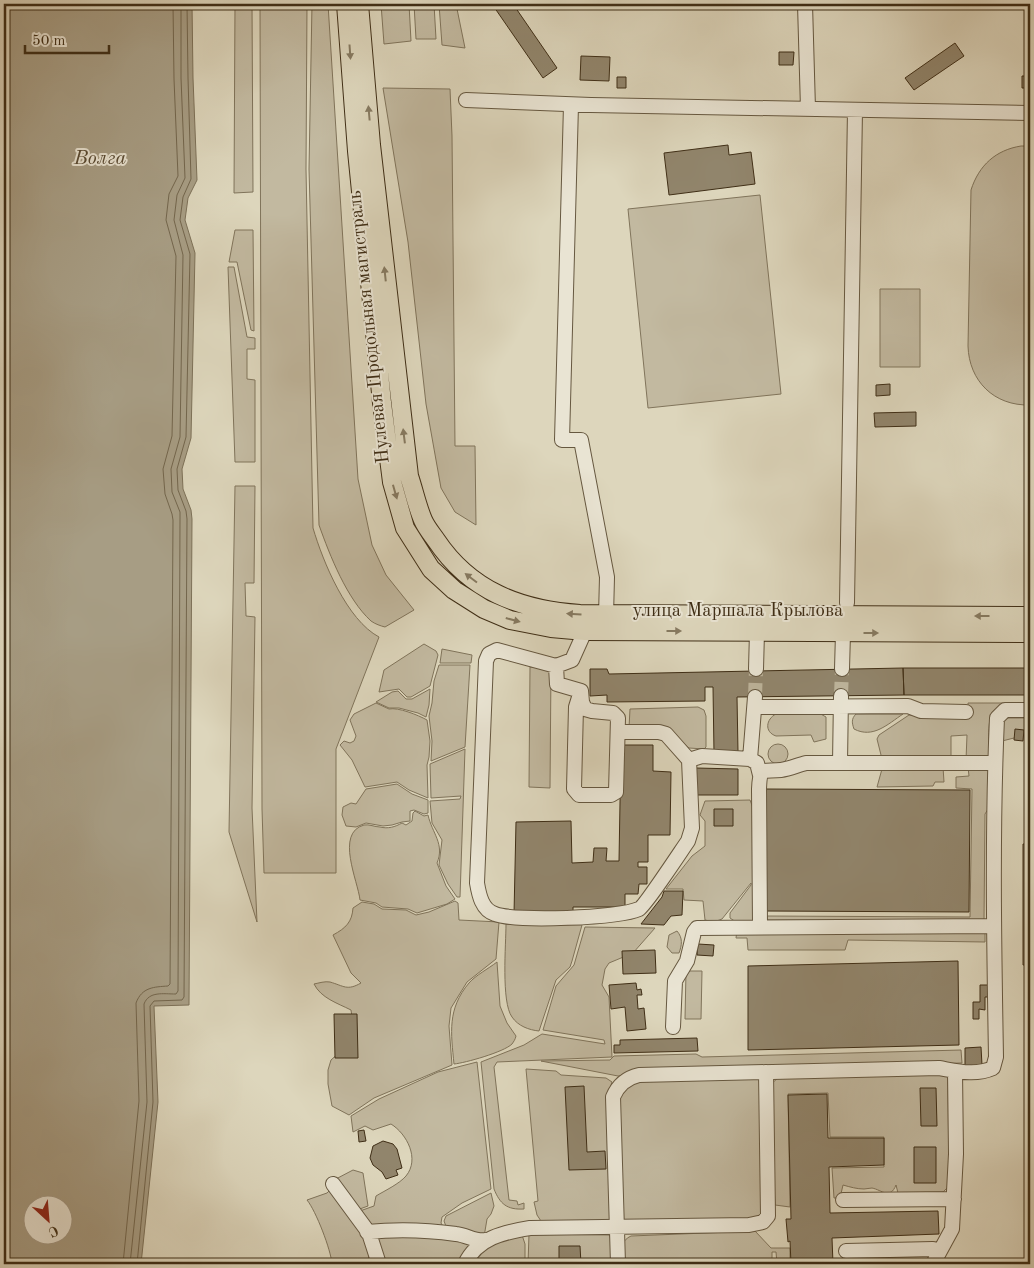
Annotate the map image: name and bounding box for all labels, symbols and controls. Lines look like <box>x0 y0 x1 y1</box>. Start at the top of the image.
scale bar <box>25 22 109 54</box>
text: 50 m <box>32 34 66 49</box>
one-way arrow <box>346 45 354 61</box>
one-way arrow <box>364 105 372 121</box>
water label: Волга <box>73 149 127 169</box>
street label: Нулевая Продольная магистраль <box>346 189 394 465</box>
one-way arrow <box>381 266 389 282</box>
one-way arrow <box>400 428 408 444</box>
one-way arrow <box>391 485 399 500</box>
one-way arrow <box>464 573 478 583</box>
street label: улица Маршала Крылова <box>633 602 844 621</box>
one-way arrow <box>566 610 582 618</box>
one-way arrow <box>973 612 989 620</box>
one-way arrow <box>505 616 520 624</box>
one-way arrow <box>666 627 682 635</box>
one-way arrow <box>864 629 880 637</box>
north arrow <box>22 1196 72 1246</box>
text: С <box>46 1222 60 1239</box>

